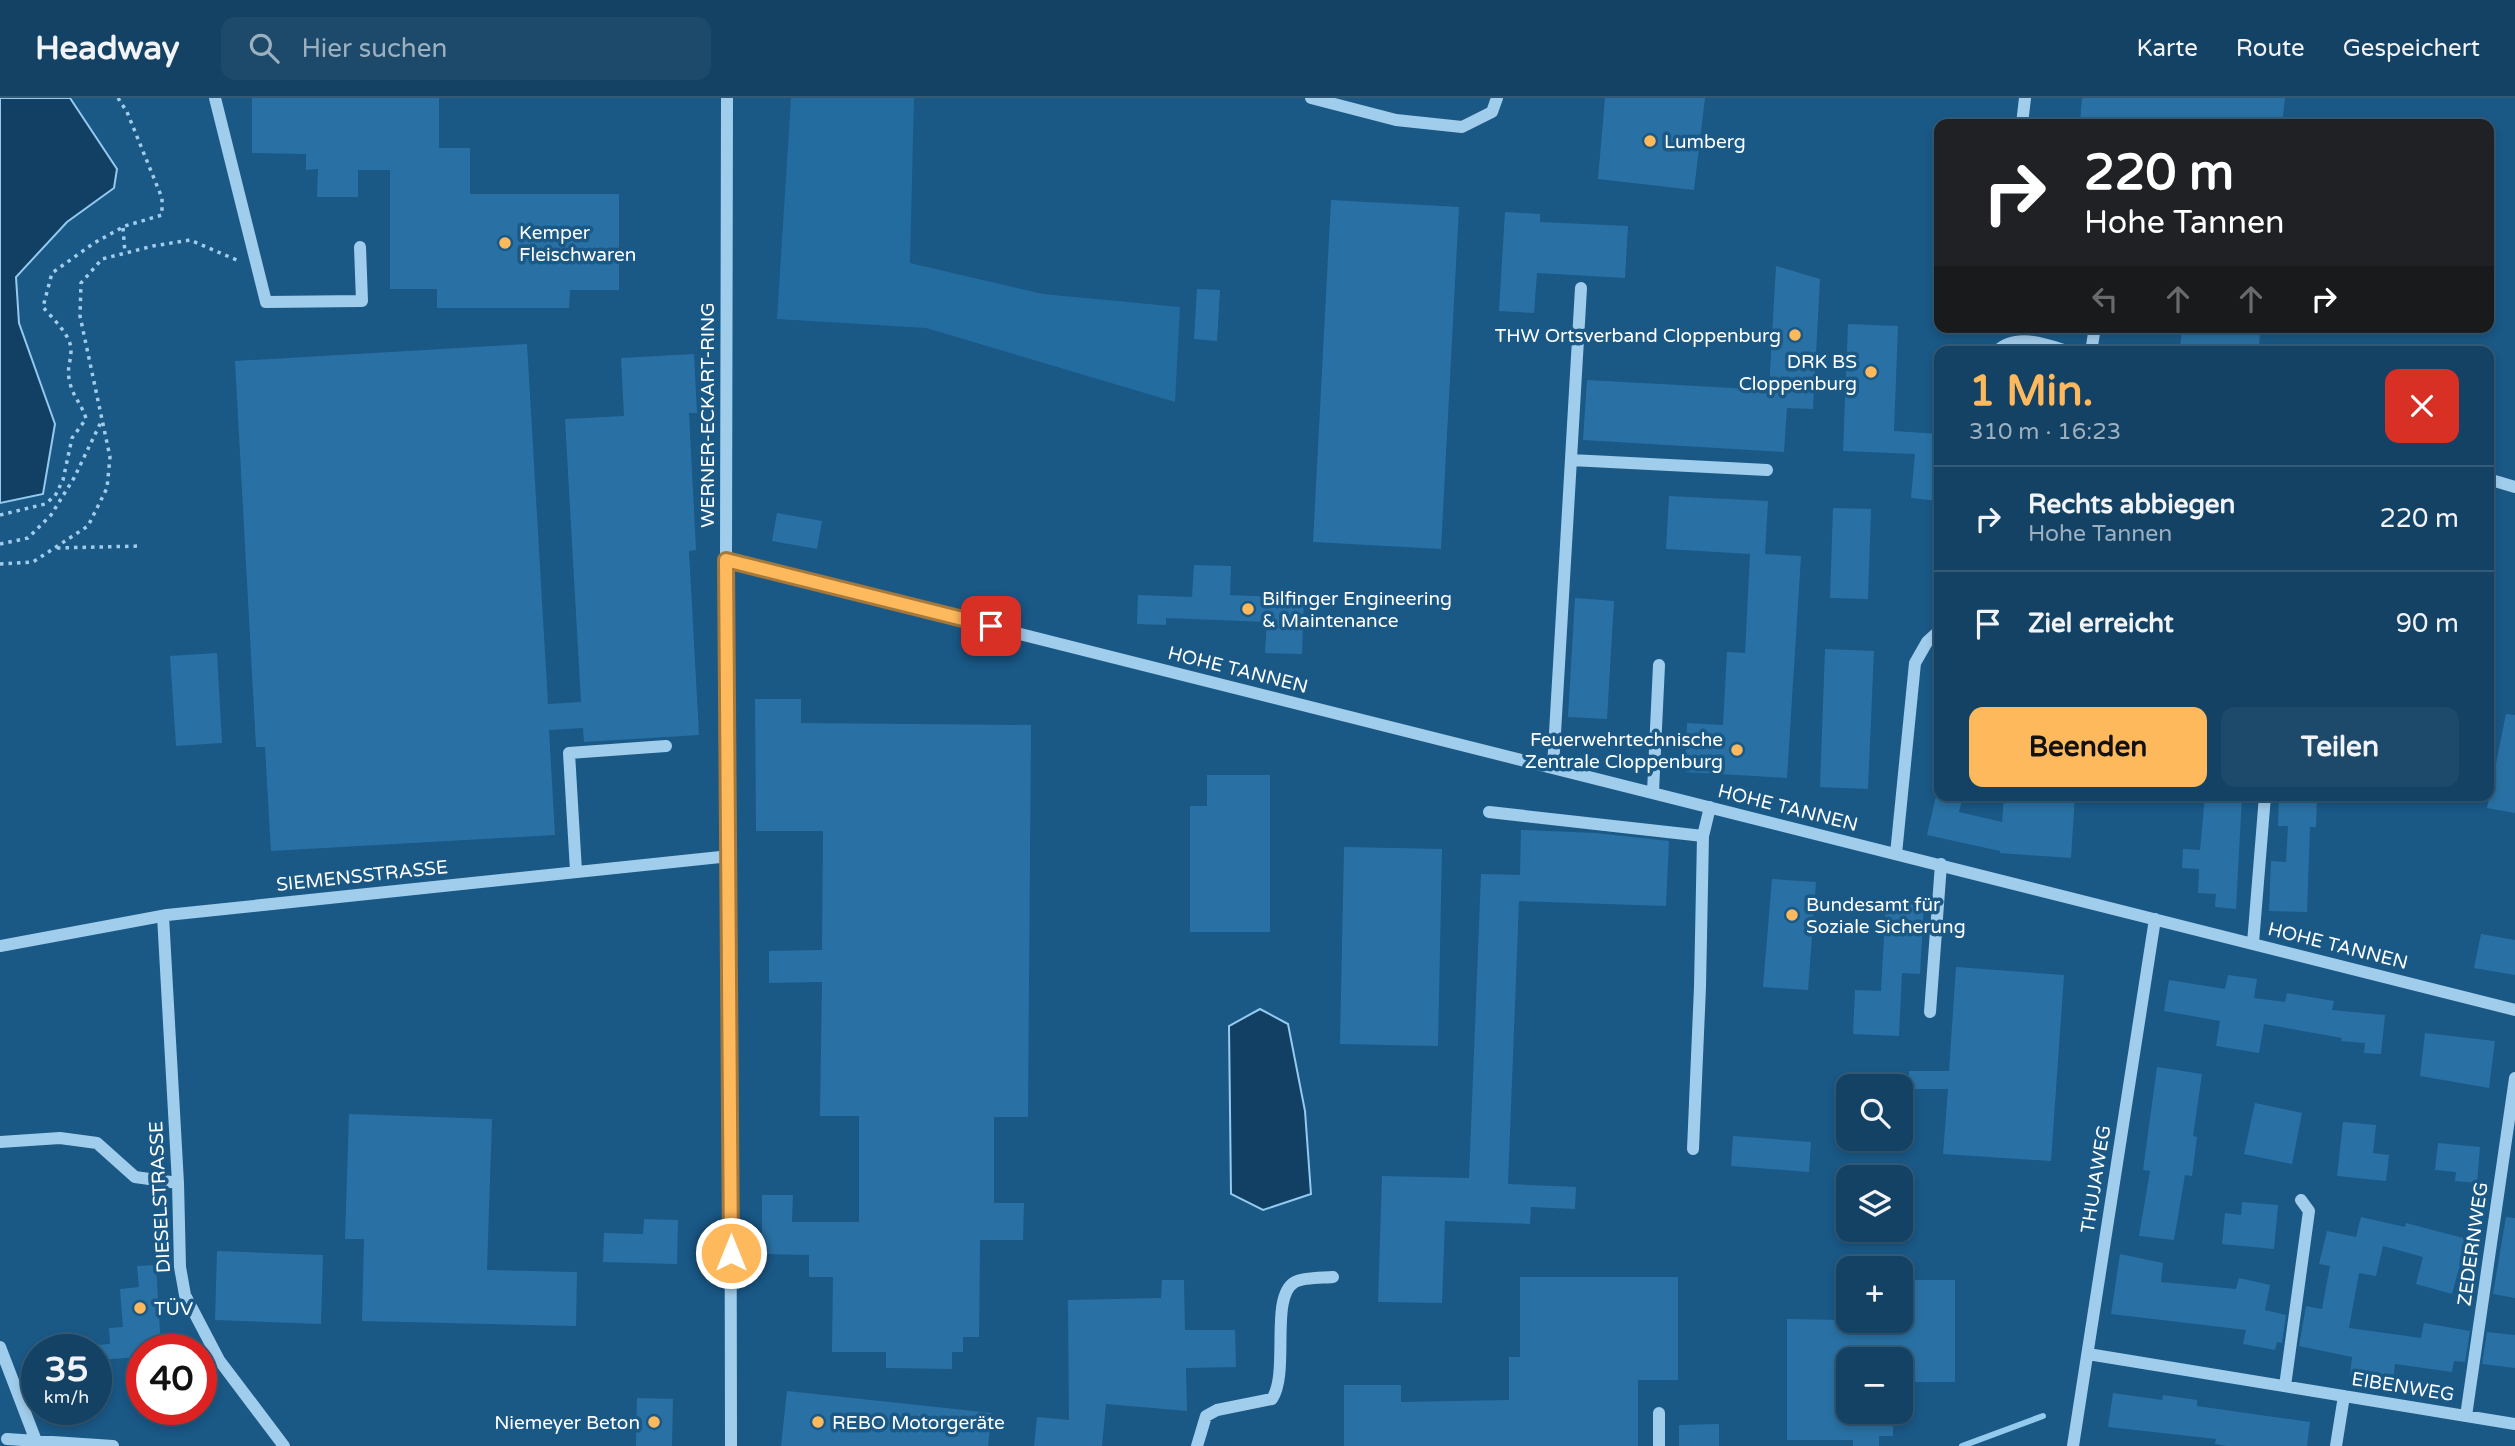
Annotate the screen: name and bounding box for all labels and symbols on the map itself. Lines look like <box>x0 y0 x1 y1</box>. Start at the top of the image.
place label: Lumberg <box>1664 131 1746 153</box>
marker: Lumberg <box>1642 133 1658 149</box>
place label: Kemper Fleischwaren <box>519 222 636 266</box>
marker: Kemper Fleischwaren <box>497 235 513 251</box>
street label: WERNER-ECKART-RING <box>697 302 719 528</box>
place label: THW Ortsverband Cloppenburg <box>1495 325 1781 347</box>
marker: THW Ortsverband Cloppenburg <box>1787 327 1803 343</box>
place label: DRK BS Cloppenburg <box>1739 351 1857 395</box>
marker: DRK BS Cloppenburg <box>1863 364 1879 380</box>
place label: Bilfinger Engineering & Maintenance <box>1262 588 1452 632</box>
pin <box>961 596 1021 656</box>
marker: Bilfinger Engineering & Maintenance <box>1240 601 1256 617</box>
street label: HOHE TANNEN <box>1165 642 1310 698</box>
place label: Feuerwehrtechnische Zentrale Cloppenburg <box>1525 729 1723 773</box>
marker: Feuerwehrtechnische Zentrale Cloppenburg <box>1729 742 1745 758</box>
street label: HOHE TANNEN <box>1715 780 1860 836</box>
street label: SIEMENSSTRASSE <box>275 856 449 896</box>
place label: Bundesamt für Soziale Sicherung <box>1806 894 1966 938</box>
marker: Bundesamt für Soziale Sicherung <box>1784 907 1800 923</box>
street label: HOHE TANNEN <box>2265 918 2410 974</box>
street label: DIESELSTRASSE <box>145 1120 175 1274</box>
street label: THUJAWEG <box>2077 1124 2115 1235</box>
street label: ZEDERNWEG <box>2453 1181 2493 1308</box>
position arrow <box>694 1216 768 1290</box>
place label: TÜV <box>154 1298 193 1320</box>
marker: TÜV <box>132 1300 148 1316</box>
speed limit sign: 40 <box>126 1334 217 1425</box>
street label: EIBENWEG <box>2350 1368 2456 1406</box>
place label: Niemeyer Beton <box>494 1412 640 1434</box>
place label: REBO Motorgeräte <box>832 1412 1005 1434</box>
marker: Niemeyer Beton <box>646 1414 662 1430</box>
marker: REBO Motorgeräte <box>810 1414 826 1430</box>

